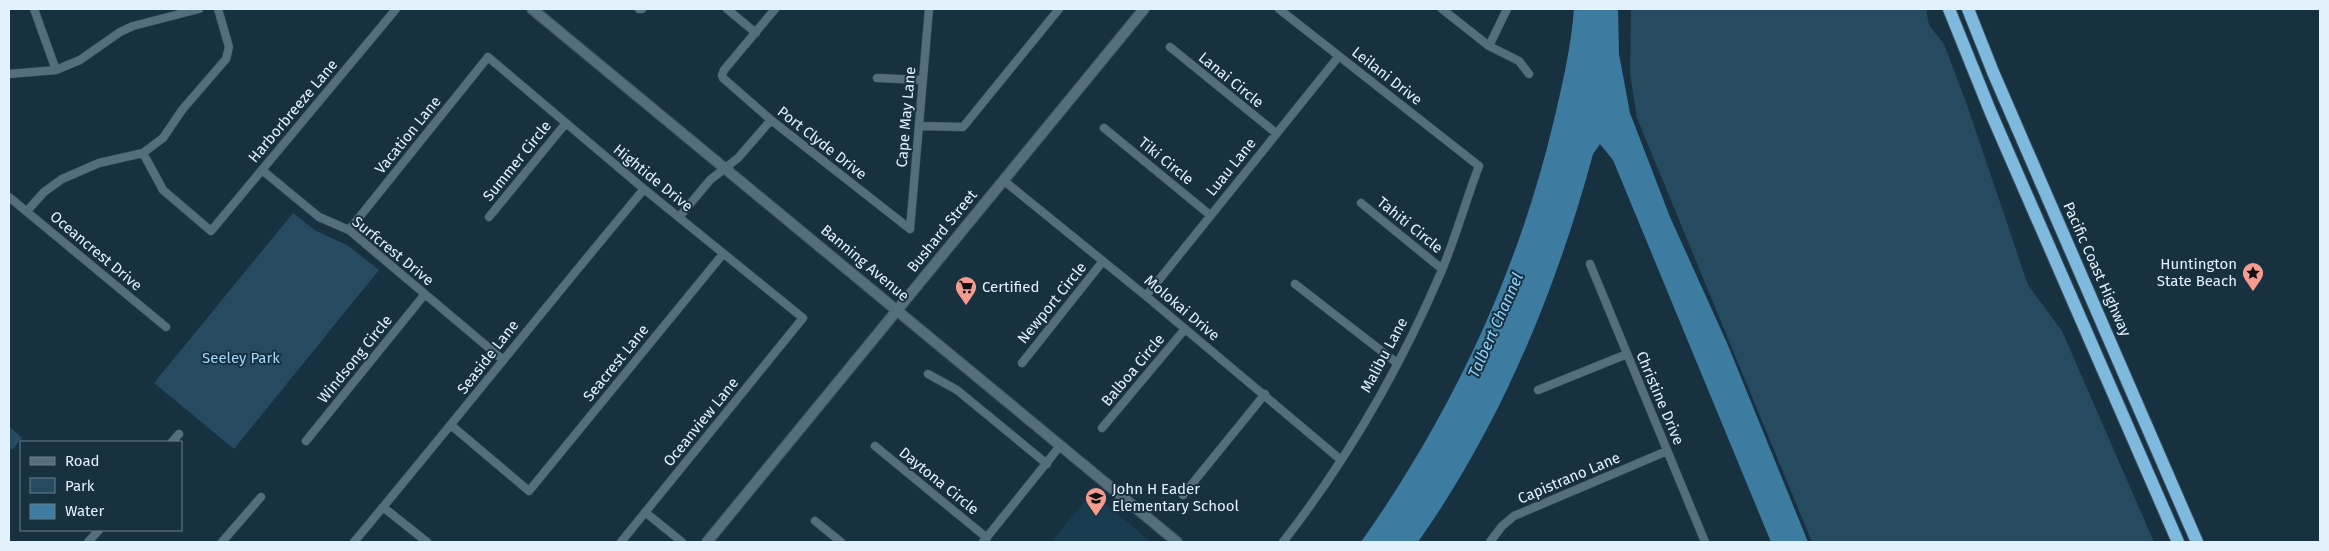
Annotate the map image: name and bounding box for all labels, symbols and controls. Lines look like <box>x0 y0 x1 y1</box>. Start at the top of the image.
street label: Leilani Drive <box>1348 43 1426 109</box>
street label: Lanai Circle <box>1195 48 1267 112</box>
street label: Harborbreeze Lane <box>245 56 341 166</box>
street label: Cape May Lane <box>893 66 919 168</box>
street label: Vacation Lane <box>371 93 445 177</box>
street label: Port Clyde Drive <box>774 103 870 183</box>
street label: Summer Circle <box>479 117 555 205</box>
street label: Tiki Circle <box>1135 133 1197 189</box>
street label: Luau Lane <box>1202 134 1260 200</box>
street label: Hightide Drive <box>610 140 696 216</box>
street label: Bushard Street <box>903 186 981 276</box>
street label: Tahiti Circle <box>1373 193 1447 257</box>
street label: Pacific Coast Highway <box>2059 199 2135 340</box>
street label: Oceancrest Drive <box>46 207 146 295</box>
street label: Surfcrest Drive <box>349 213 437 289</box>
street label: Banning Avenue <box>817 221 913 305</box>
place label: Huntington State Beach <box>2157 255 2237 290</box>
street label: Newport Circle <box>1014 259 1090 347</box>
place icon: Huntington State Beach <box>2241 261 2265 292</box>
water label: Talbert Channel <box>1464 270 1527 381</box>
street label: Molokai Drive <box>1141 271 1223 345</box>
supermarket icon: Certified <box>954 275 978 306</box>
place label: Certified <box>982 278 1039 296</box>
street label: Windsong Circle <box>314 311 396 407</box>
street label: Malibu Lane <box>1357 314 1411 396</box>
street label: Seaside Lane <box>454 316 522 398</box>
street label: Seacrest Lane <box>579 321 653 405</box>
street label: Balboa Circle <box>1098 330 1168 410</box>
park label: Seeley Park <box>202 349 280 367</box>
street label: Christine Drive <box>1632 349 1688 447</box>
street label: Oceanview Lane <box>660 374 742 470</box>
legend <box>20 441 182 531</box>
street label: Daytona Circle <box>896 443 982 519</box>
street label: Capistrano Lane <box>1515 448 1623 508</box>
text: Road <box>65 452 100 470</box>
text: Park <box>65 477 95 495</box>
place label: John H Eader Elementary School <box>1112 480 1240 515</box>
school or university icon: John H Eader Elementary School <box>1084 486 1108 517</box>
text: Water <box>65 502 104 520</box>

